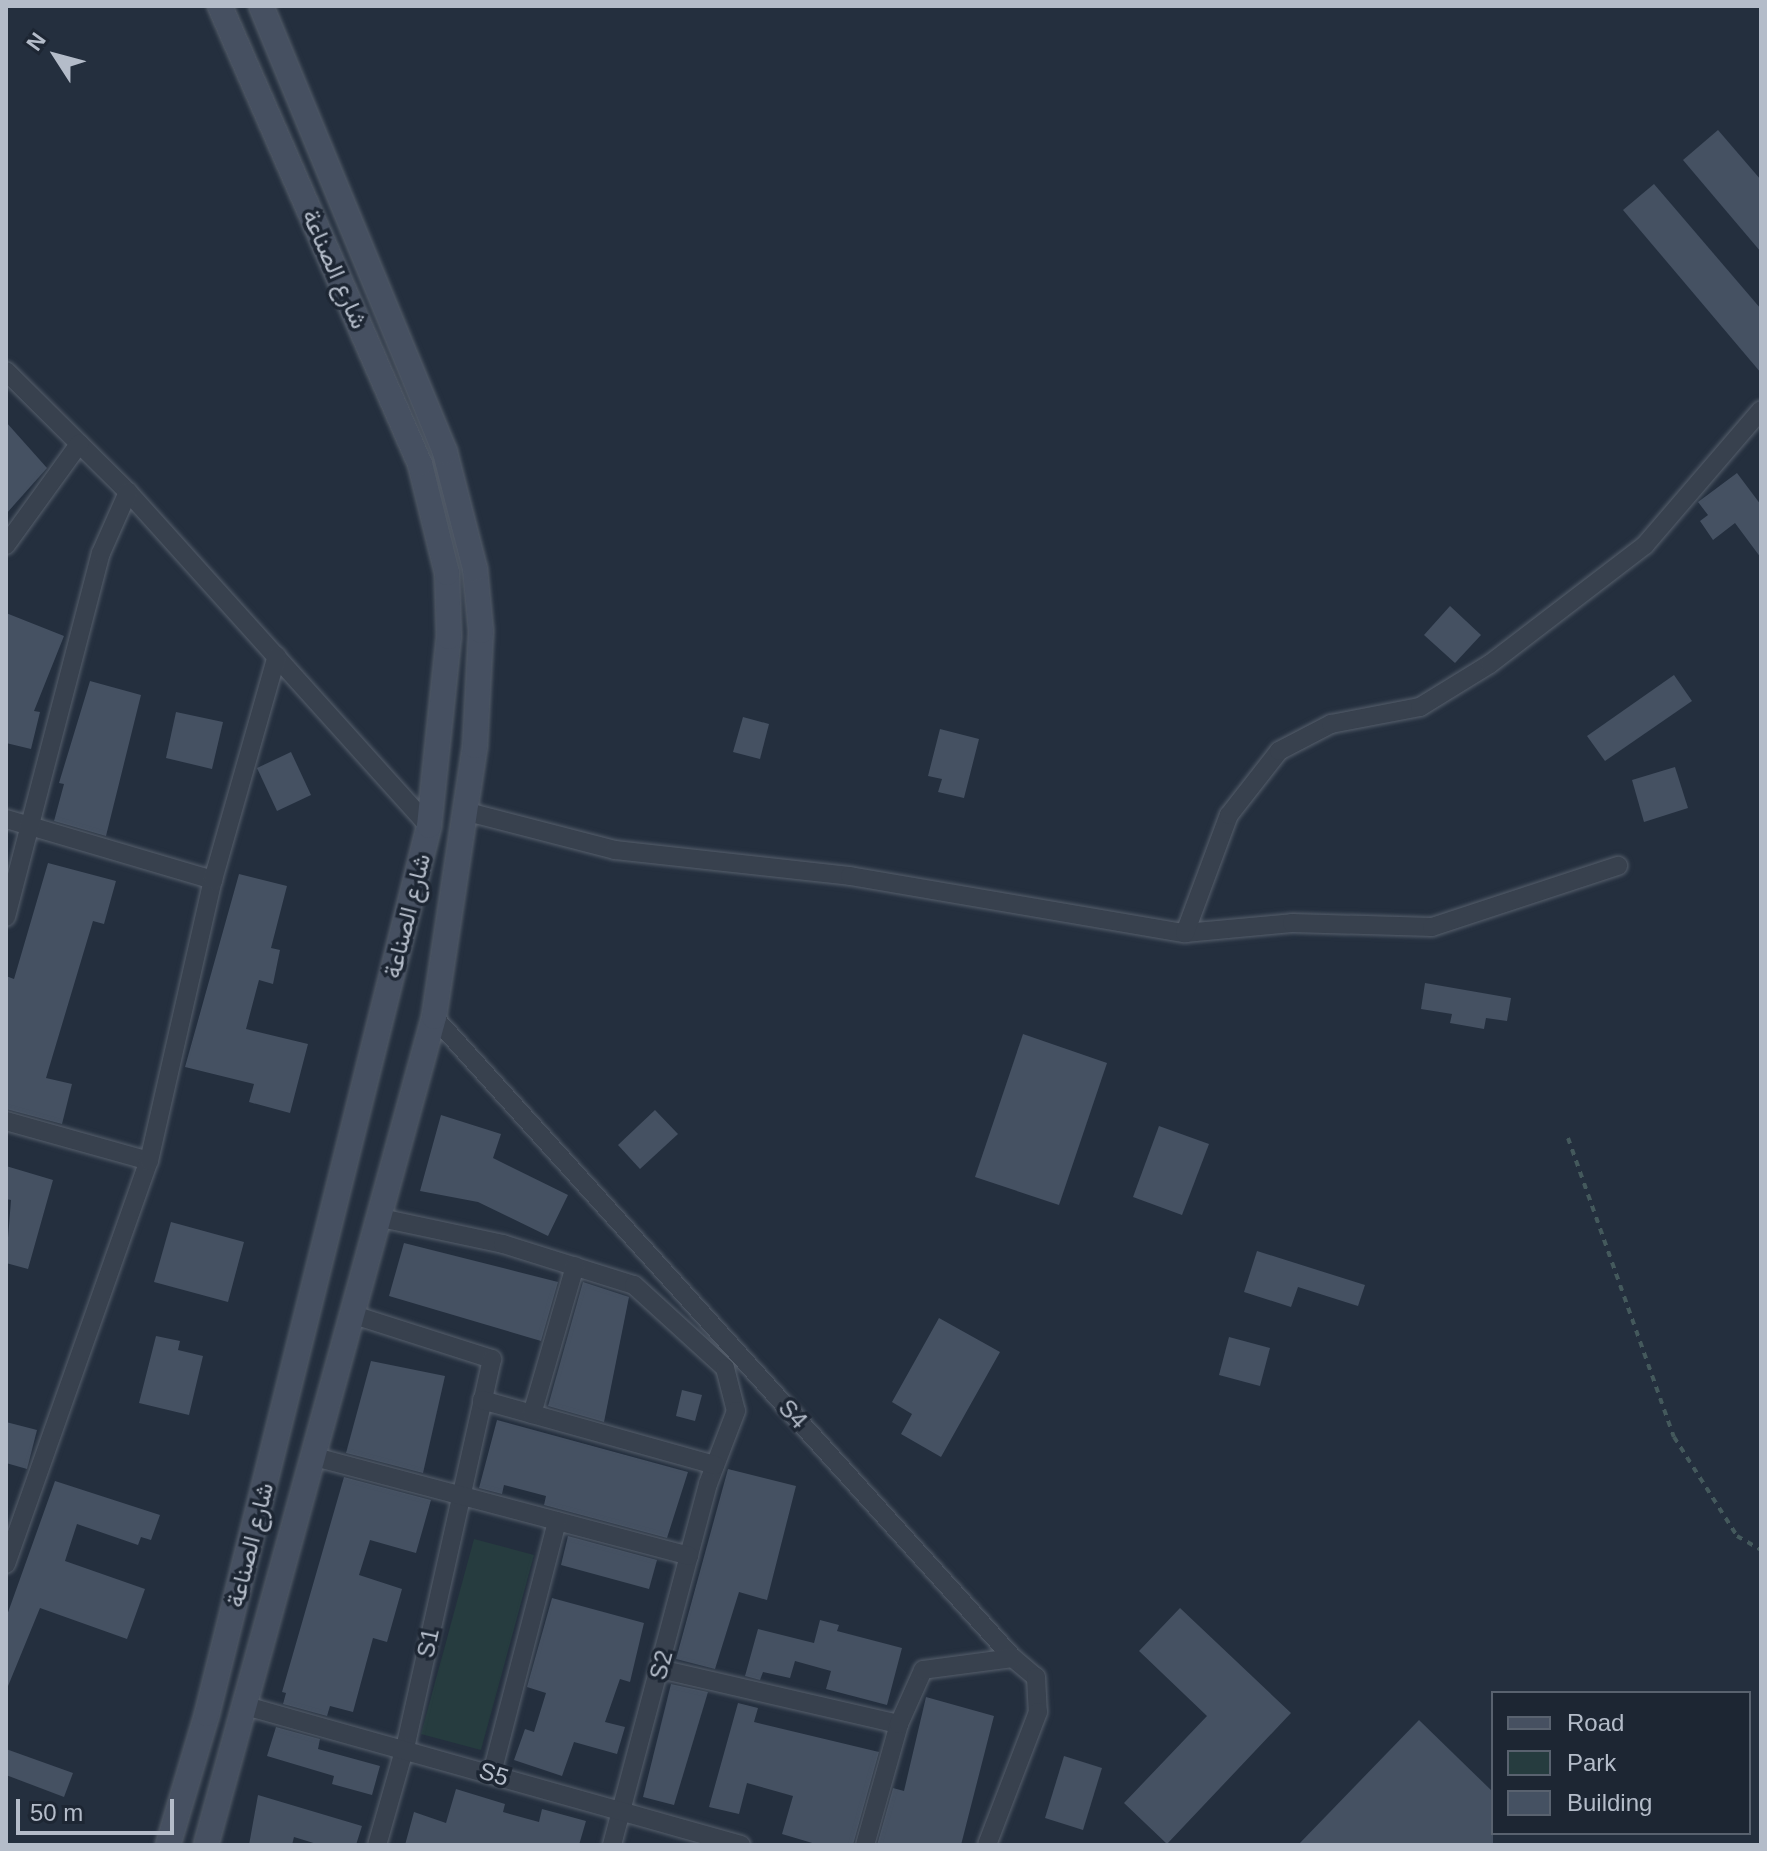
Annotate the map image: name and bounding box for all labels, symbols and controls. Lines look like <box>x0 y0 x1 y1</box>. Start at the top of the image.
north arrow <box>16 16 96 96</box>
text: N <box>21 28 51 55</box>
street label: شارع الصناعة <box>296 205 374 333</box>
street label: شارع الصناعة <box>378 851 436 981</box>
street label: S4 <box>772 1393 814 1435</box>
street label: شارع الصناعة <box>221 1480 279 1610</box>
street label: S1 <box>411 1626 445 1660</box>
street label: S2 <box>643 1647 679 1683</box>
legend <box>1491 1691 1751 1835</box>
text: Road <box>1567 1709 1624 1736</box>
text: Park <box>1567 1749 1616 1776</box>
street label: S5 <box>476 1756 512 1792</box>
scale bar <box>20 1783 178 1833</box>
text: Building <box>1567 1789 1652 1816</box>
text: 50 m <box>30 1799 83 1826</box>

